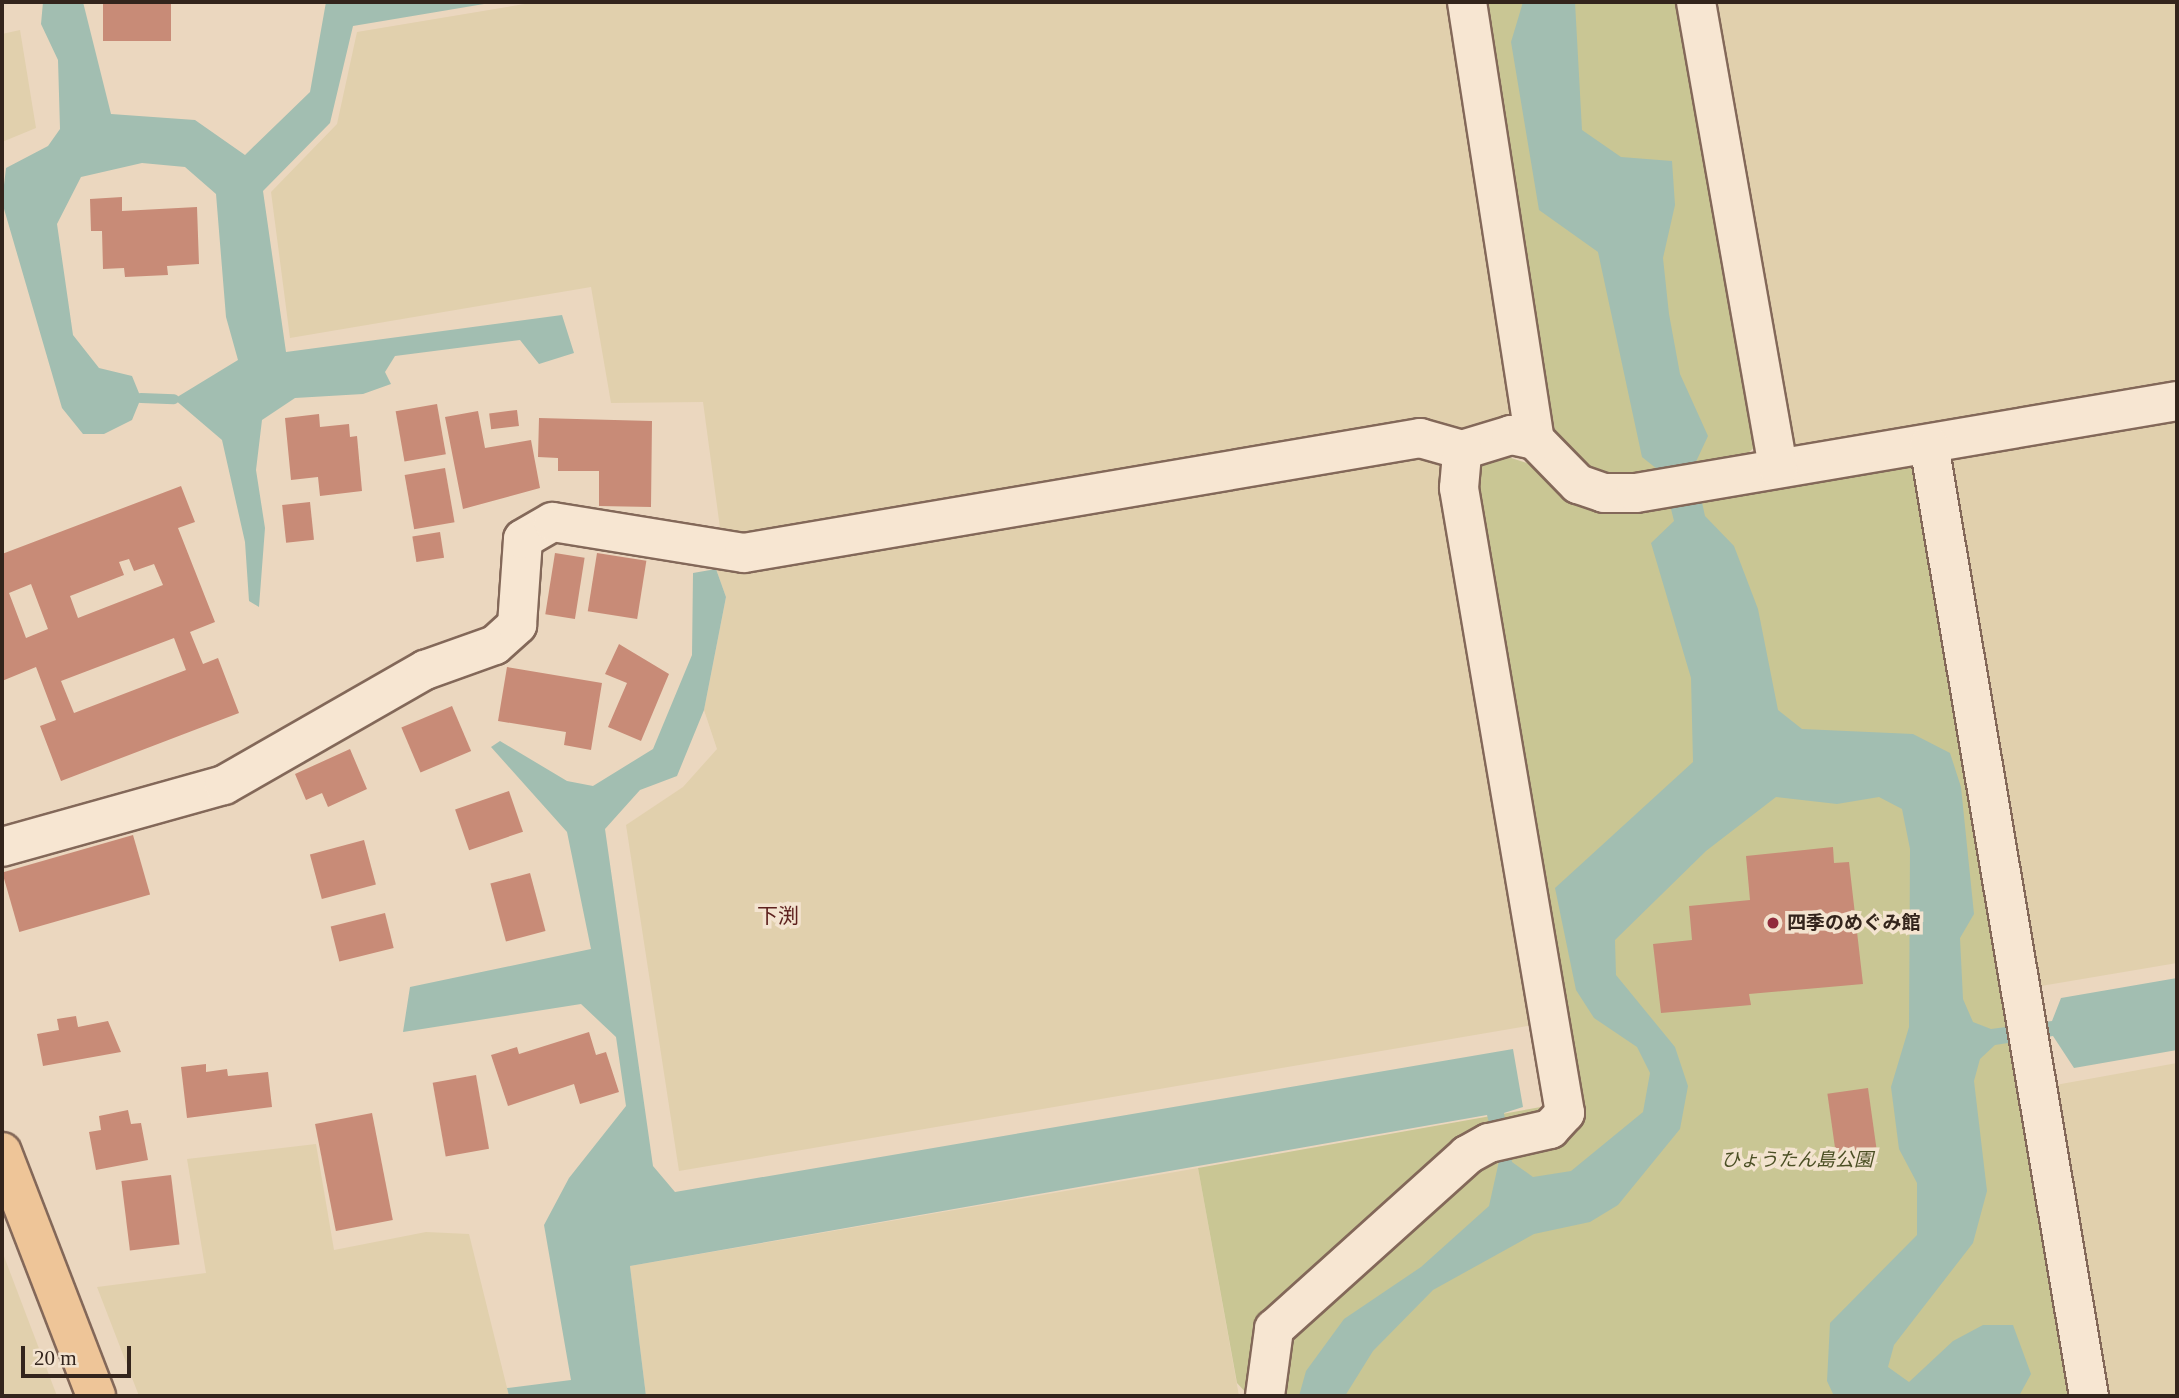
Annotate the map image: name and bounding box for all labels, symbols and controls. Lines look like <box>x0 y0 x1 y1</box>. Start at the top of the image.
district label: 下渕 <box>757 903 799 929</box>
place label: 四季のめぐみ館 <box>1787 912 1920 934</box>
marker: 四季のめぐみ館 <box>1765 915 1781 931</box>
park label: ひょうたん島公園 <box>1721 1149 1873 1171</box>
scale bar <box>24 1332 135 1376</box>
text: 20 m <box>34 1346 77 1370</box>

